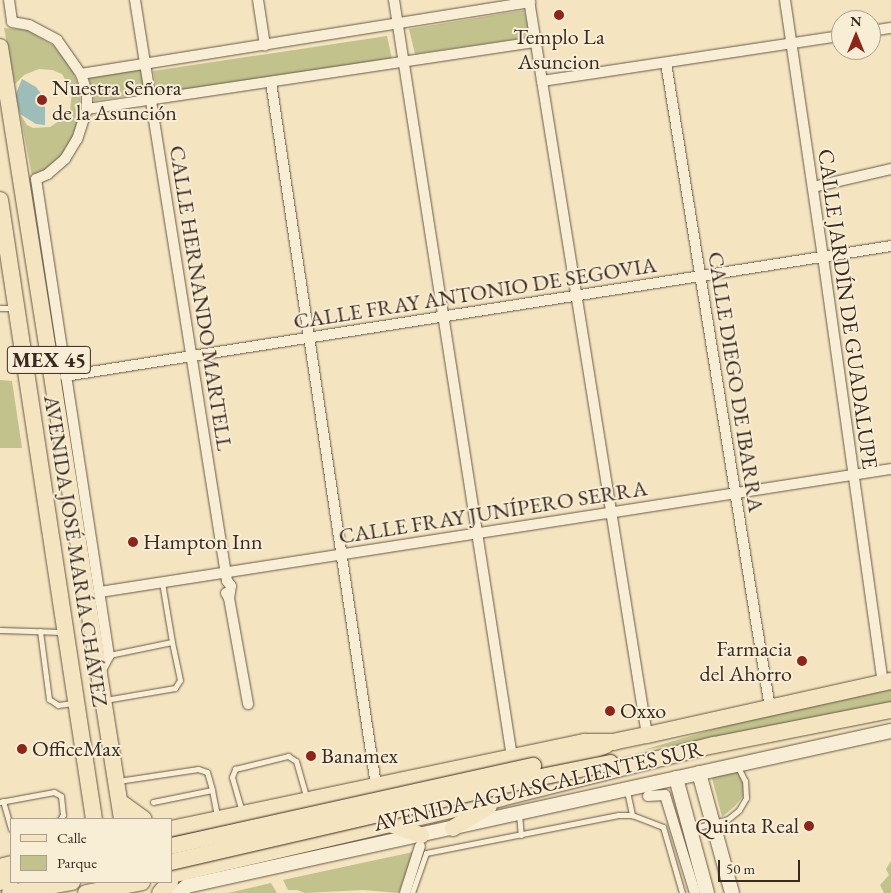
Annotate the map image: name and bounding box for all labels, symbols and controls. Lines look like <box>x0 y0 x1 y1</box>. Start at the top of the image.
marker: Templo La Asuncion <box>553 9 565 21</box>
north arrow <box>831 10 881 60</box>
text: N <box>850 12 862 30</box>
place label: Templo La Asuncion <box>513 23 605 74</box>
place label: Nuestra Señora de la Asunción <box>52 74 182 125</box>
marker: Nuestra Señora de la Asunción <box>36 94 48 106</box>
street label: CALLE HERNANDO MARTELL <box>164 144 238 452</box>
street label: CALLE JARDÍN DE GUADALUPE <box>812 147 884 471</box>
street label: CALLE DIEGO DE IBARRA <box>702 250 770 514</box>
street label: CALLE FRAY ANTONIO DE SEGOVIA <box>292 251 658 335</box>
road number: MEX 45 <box>7 342 92 378</box>
street label: AVENIDA JOSÉ MARÍA CHÁVEZ <box>38 393 114 709</box>
street label: CALLE FRAY JUNÍPERO SERRA <box>337 475 649 549</box>
place label: Hampton Inn <box>143 529 263 555</box>
marker: Hampton Inn <box>127 536 139 548</box>
place label: Farmacia del Ahorro <box>700 635 792 686</box>
marker: Farmacia del Ahorro <box>796 655 808 667</box>
place label: Oxxo <box>620 698 666 724</box>
marker: Oxxo <box>604 705 616 717</box>
street label: AVENIDA AGUASCALIENTES SUR <box>371 735 705 837</box>
place label: OfficeMax <box>32 736 121 762</box>
marker: OfficeMax <box>16 743 28 755</box>
place label: Banamex <box>321 743 398 769</box>
marker: Banamex <box>305 750 317 762</box>
place label: Quinta Real <box>695 813 799 839</box>
legend <box>10 818 172 883</box>
marker: Quinta Real <box>803 820 815 832</box>
text: Calle <box>57 828 87 847</box>
scale bar <box>721 850 804 882</box>
text: Parque <box>57 853 97 872</box>
text: 50 m <box>726 859 755 878</box>

